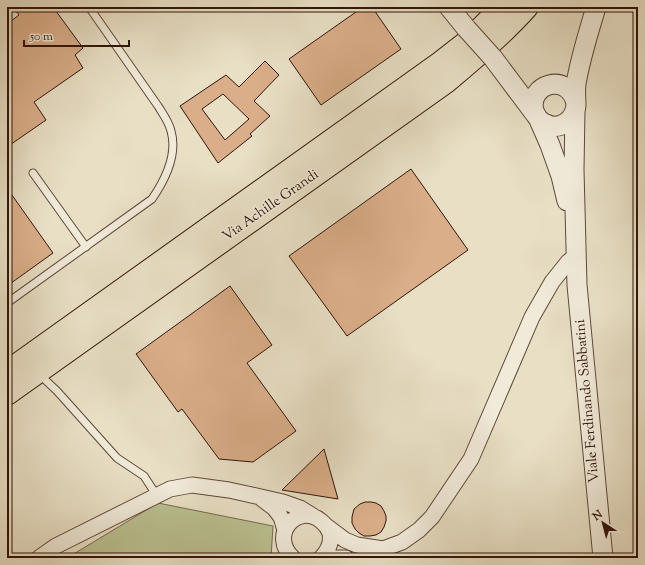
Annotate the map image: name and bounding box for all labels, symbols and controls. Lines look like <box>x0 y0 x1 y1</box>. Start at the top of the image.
scale bar <box>24 22 129 48</box>
text: 50 m <box>29 28 53 46</box>
street label: Via Achille Grandi <box>219 165 323 247</box>
street label: Viale Ferdinando Sabbatini <box>571 319 605 483</box>
north arrow <box>583 503 623 543</box>
text: N <box>589 507 606 525</box>

